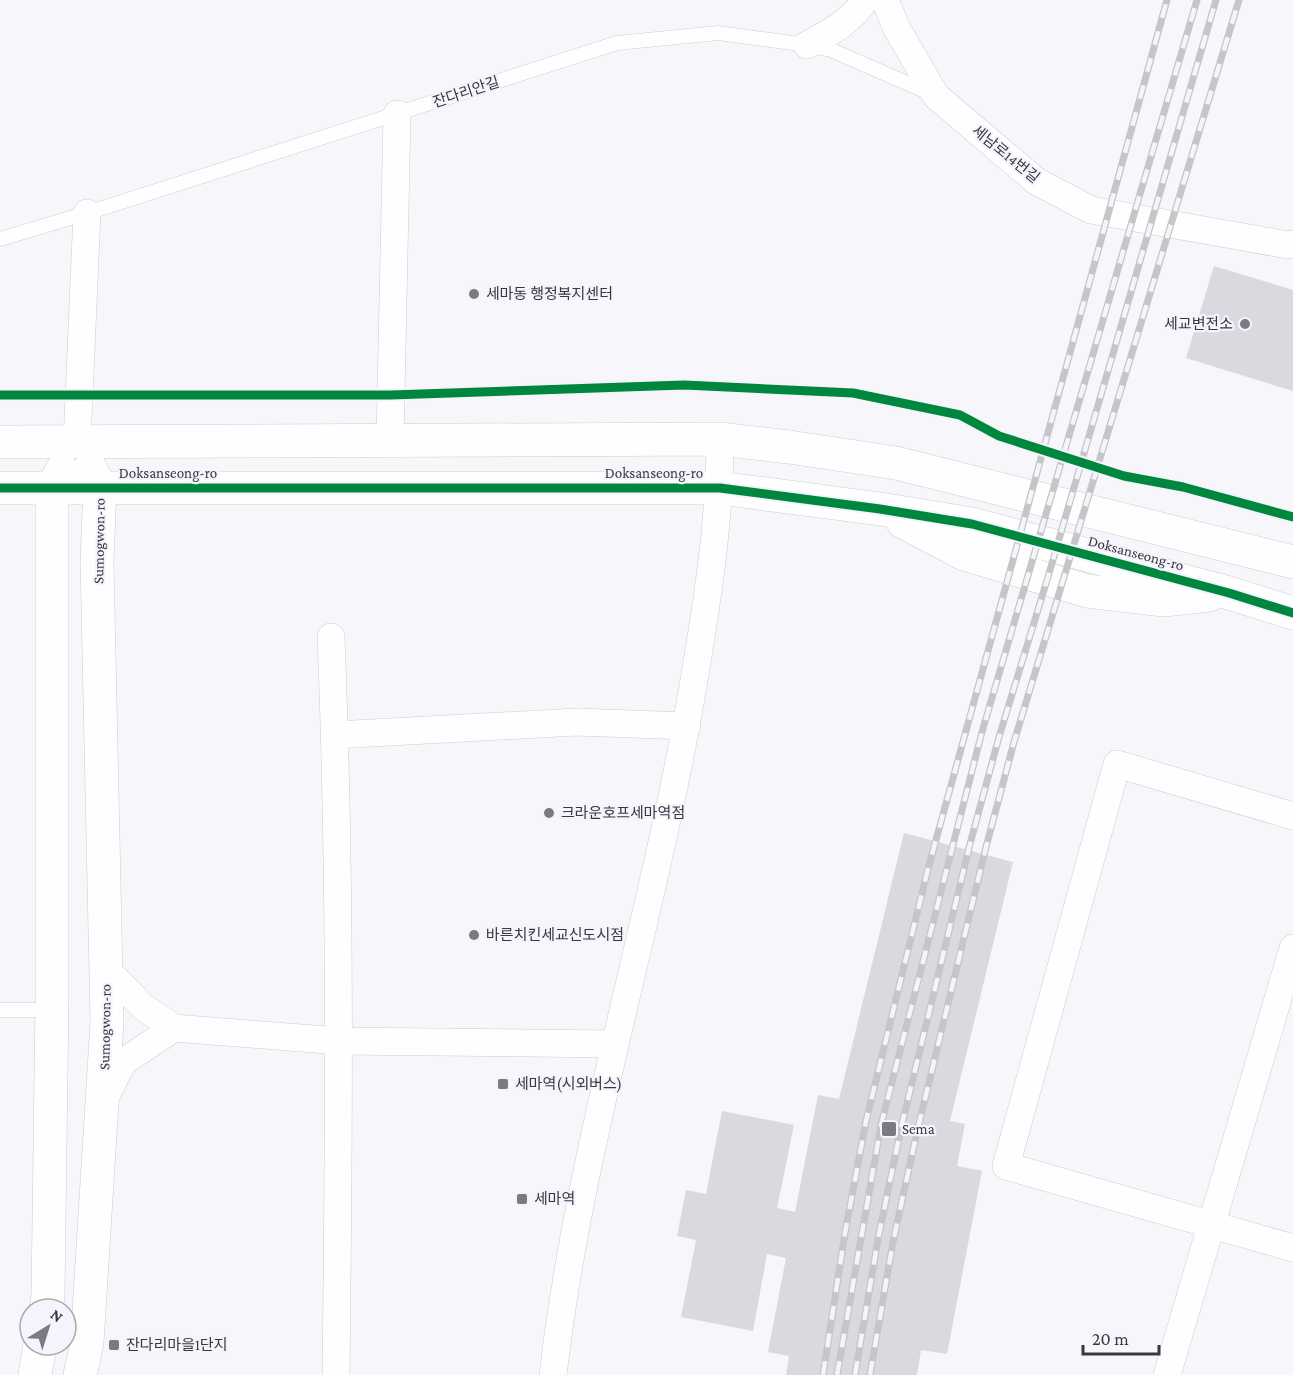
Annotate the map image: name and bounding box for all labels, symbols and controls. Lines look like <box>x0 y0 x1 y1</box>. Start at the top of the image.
street label: 잔다리안길 <box>431 74 501 110</box>
street label: 세남로14번길 <box>969 122 1043 186</box>
place label: 세마동 행정복지센터 <box>486 286 613 302</box>
marker: 세마동 행정복지센터 <box>467 287 481 301</box>
place label: 세교변전소 <box>1164 316 1233 332</box>
marker: 세교변전소 <box>1238 317 1252 331</box>
street label: Doksanseong-ro <box>119 465 217 482</box>
street label: Doksanseong-ro <box>605 465 703 482</box>
street label: Sumogwon-ro <box>90 498 109 584</box>
street label: Doksanseong-ro <box>1086 533 1186 574</box>
place label: 크라운호프세마역점 <box>561 805 685 821</box>
marker: 크라운호프세마역점 <box>542 806 556 820</box>
place label: 바른치킨세교신도시점 <box>486 927 624 943</box>
marker: 바른치킨세교신도시점 <box>467 928 481 942</box>
street label: Sumogwon-ro <box>96 984 115 1070</box>
place label: 세마역(시외버스) <box>515 1076 622 1093</box>
marker: 세마역(시외버스) <box>496 1077 510 1091</box>
marker: Sema <box>880 1120 898 1138</box>
place label: Sema <box>902 1121 935 1137</box>
place label: 세마역 <box>534 1191 575 1207</box>
marker: 세마역 <box>515 1192 529 1206</box>
north arrow <box>18 1297 78 1357</box>
text: N <box>47 1306 67 1326</box>
scale bar <box>1083 1318 1160 1356</box>
text: 20 m <box>1092 1329 1129 1349</box>
place label: 잔다리마을1단지 <box>126 1337 228 1353</box>
marker: 잔다리마을1단지 <box>107 1338 121 1352</box>

